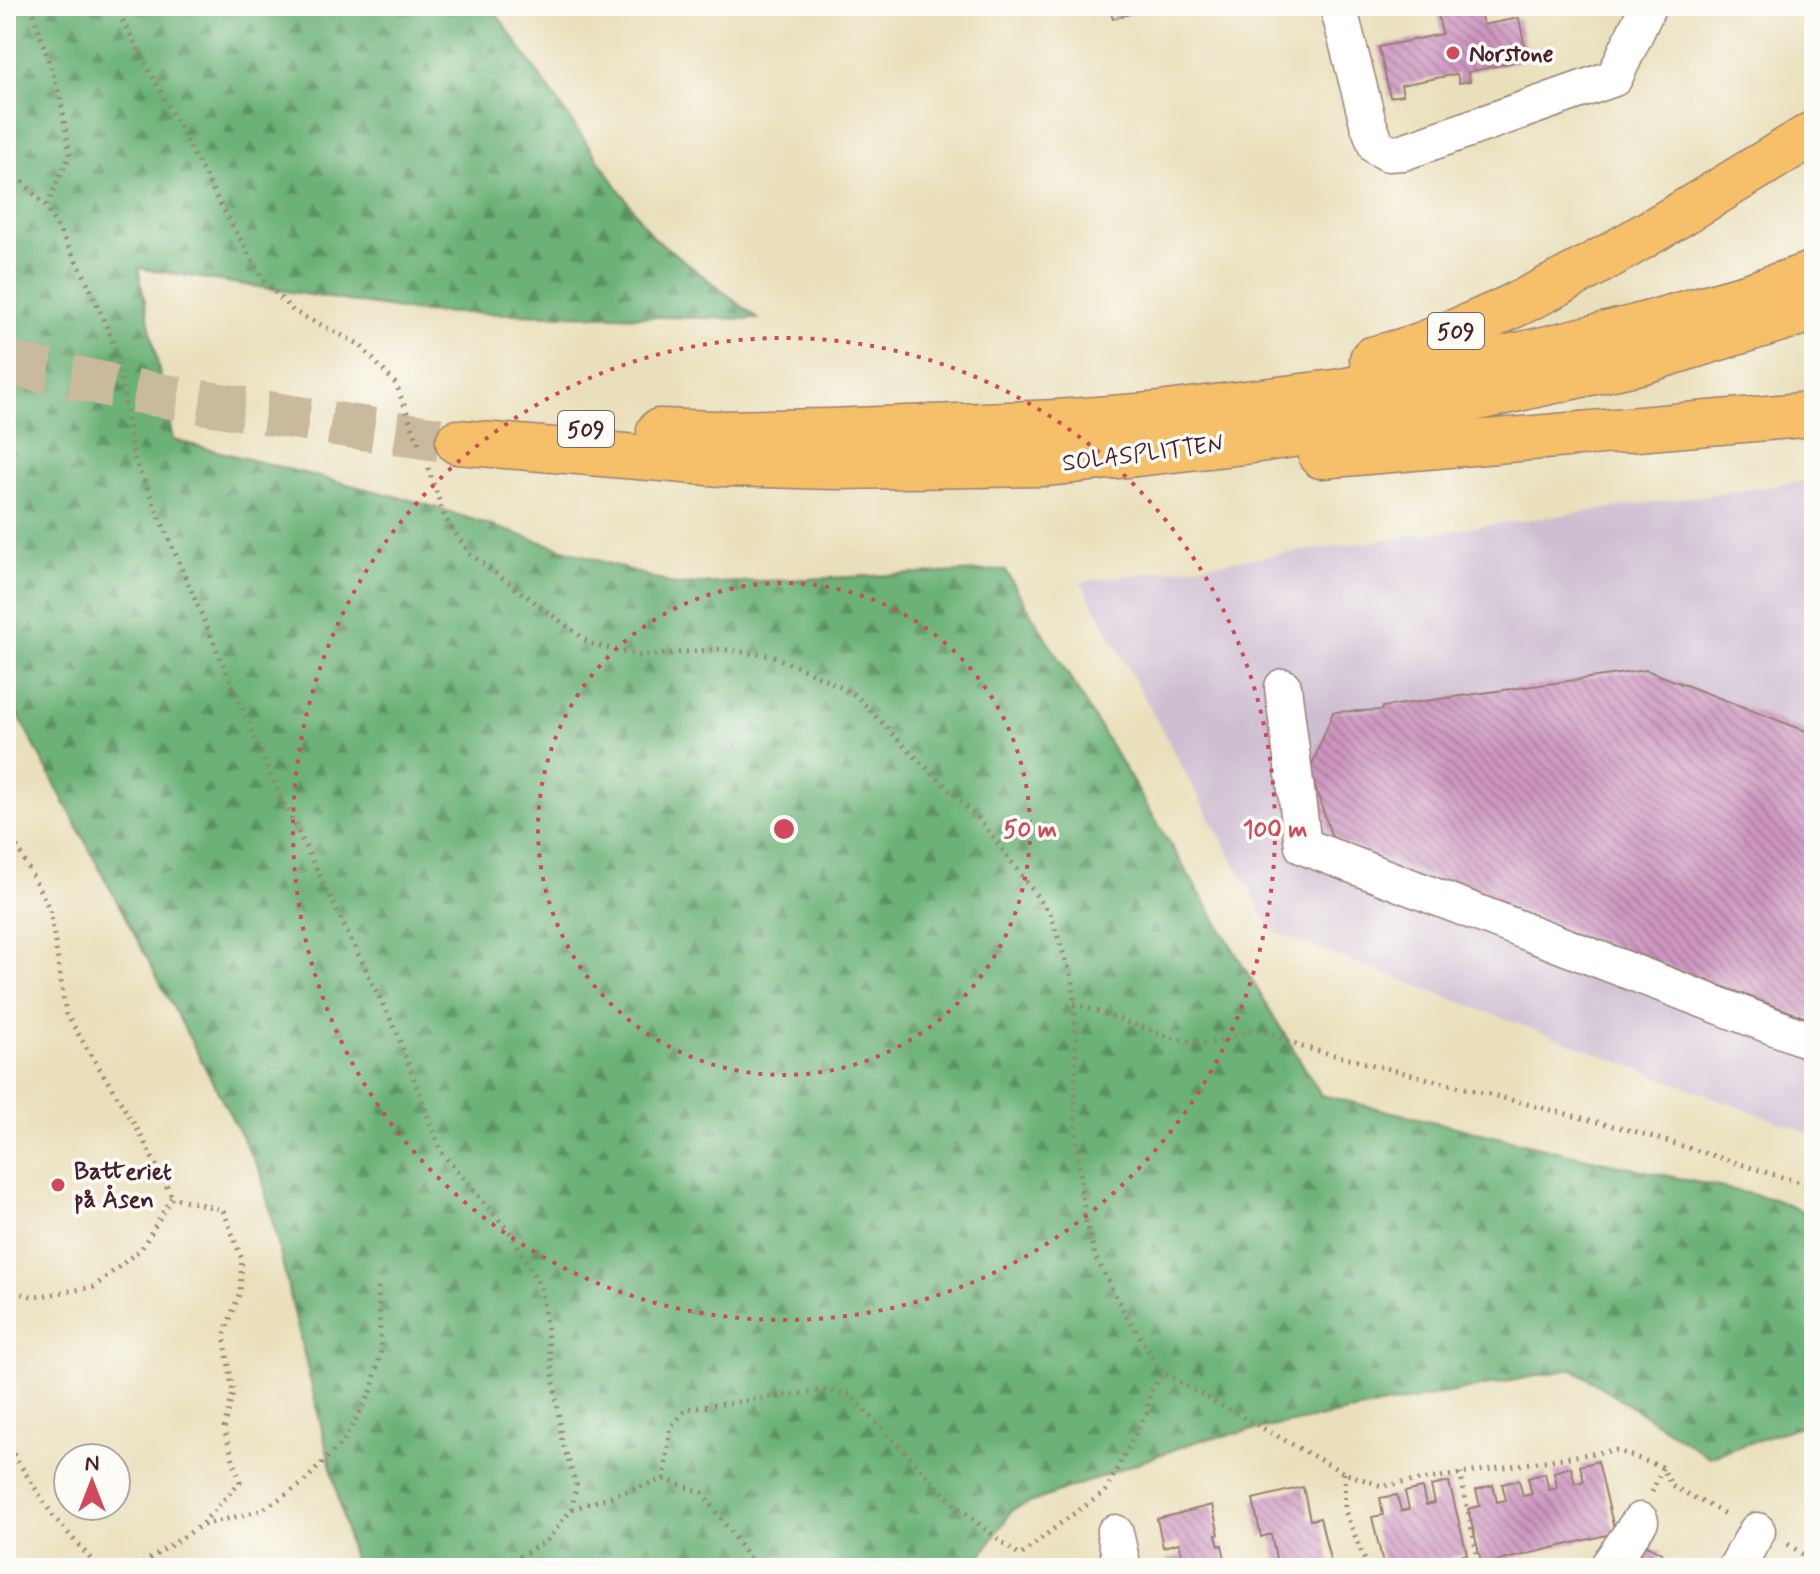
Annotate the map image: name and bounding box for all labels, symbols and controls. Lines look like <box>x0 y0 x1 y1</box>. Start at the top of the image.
place label: Norstone <box>1469 39 1554 70</box>
marker: Norstone <box>1444 44 1462 62</box>
road number: 509 <box>1428 313 1484 349</box>
road number: 509 <box>558 411 614 447</box>
street label: SOLASPLITTEN <box>1061 429 1226 480</box>
centre of rings <box>770 815 798 843</box>
text: 50 m <box>1003 815 1057 846</box>
text: 100 m <box>1243 815 1307 846</box>
place label: Batteriet på Åsen <box>74 1157 172 1216</box>
marker: Batteriet på Åsen <box>49 1176 67 1194</box>
north arrow <box>52 1442 132 1522</box>
text: N <box>85 1450 99 1478</box>

